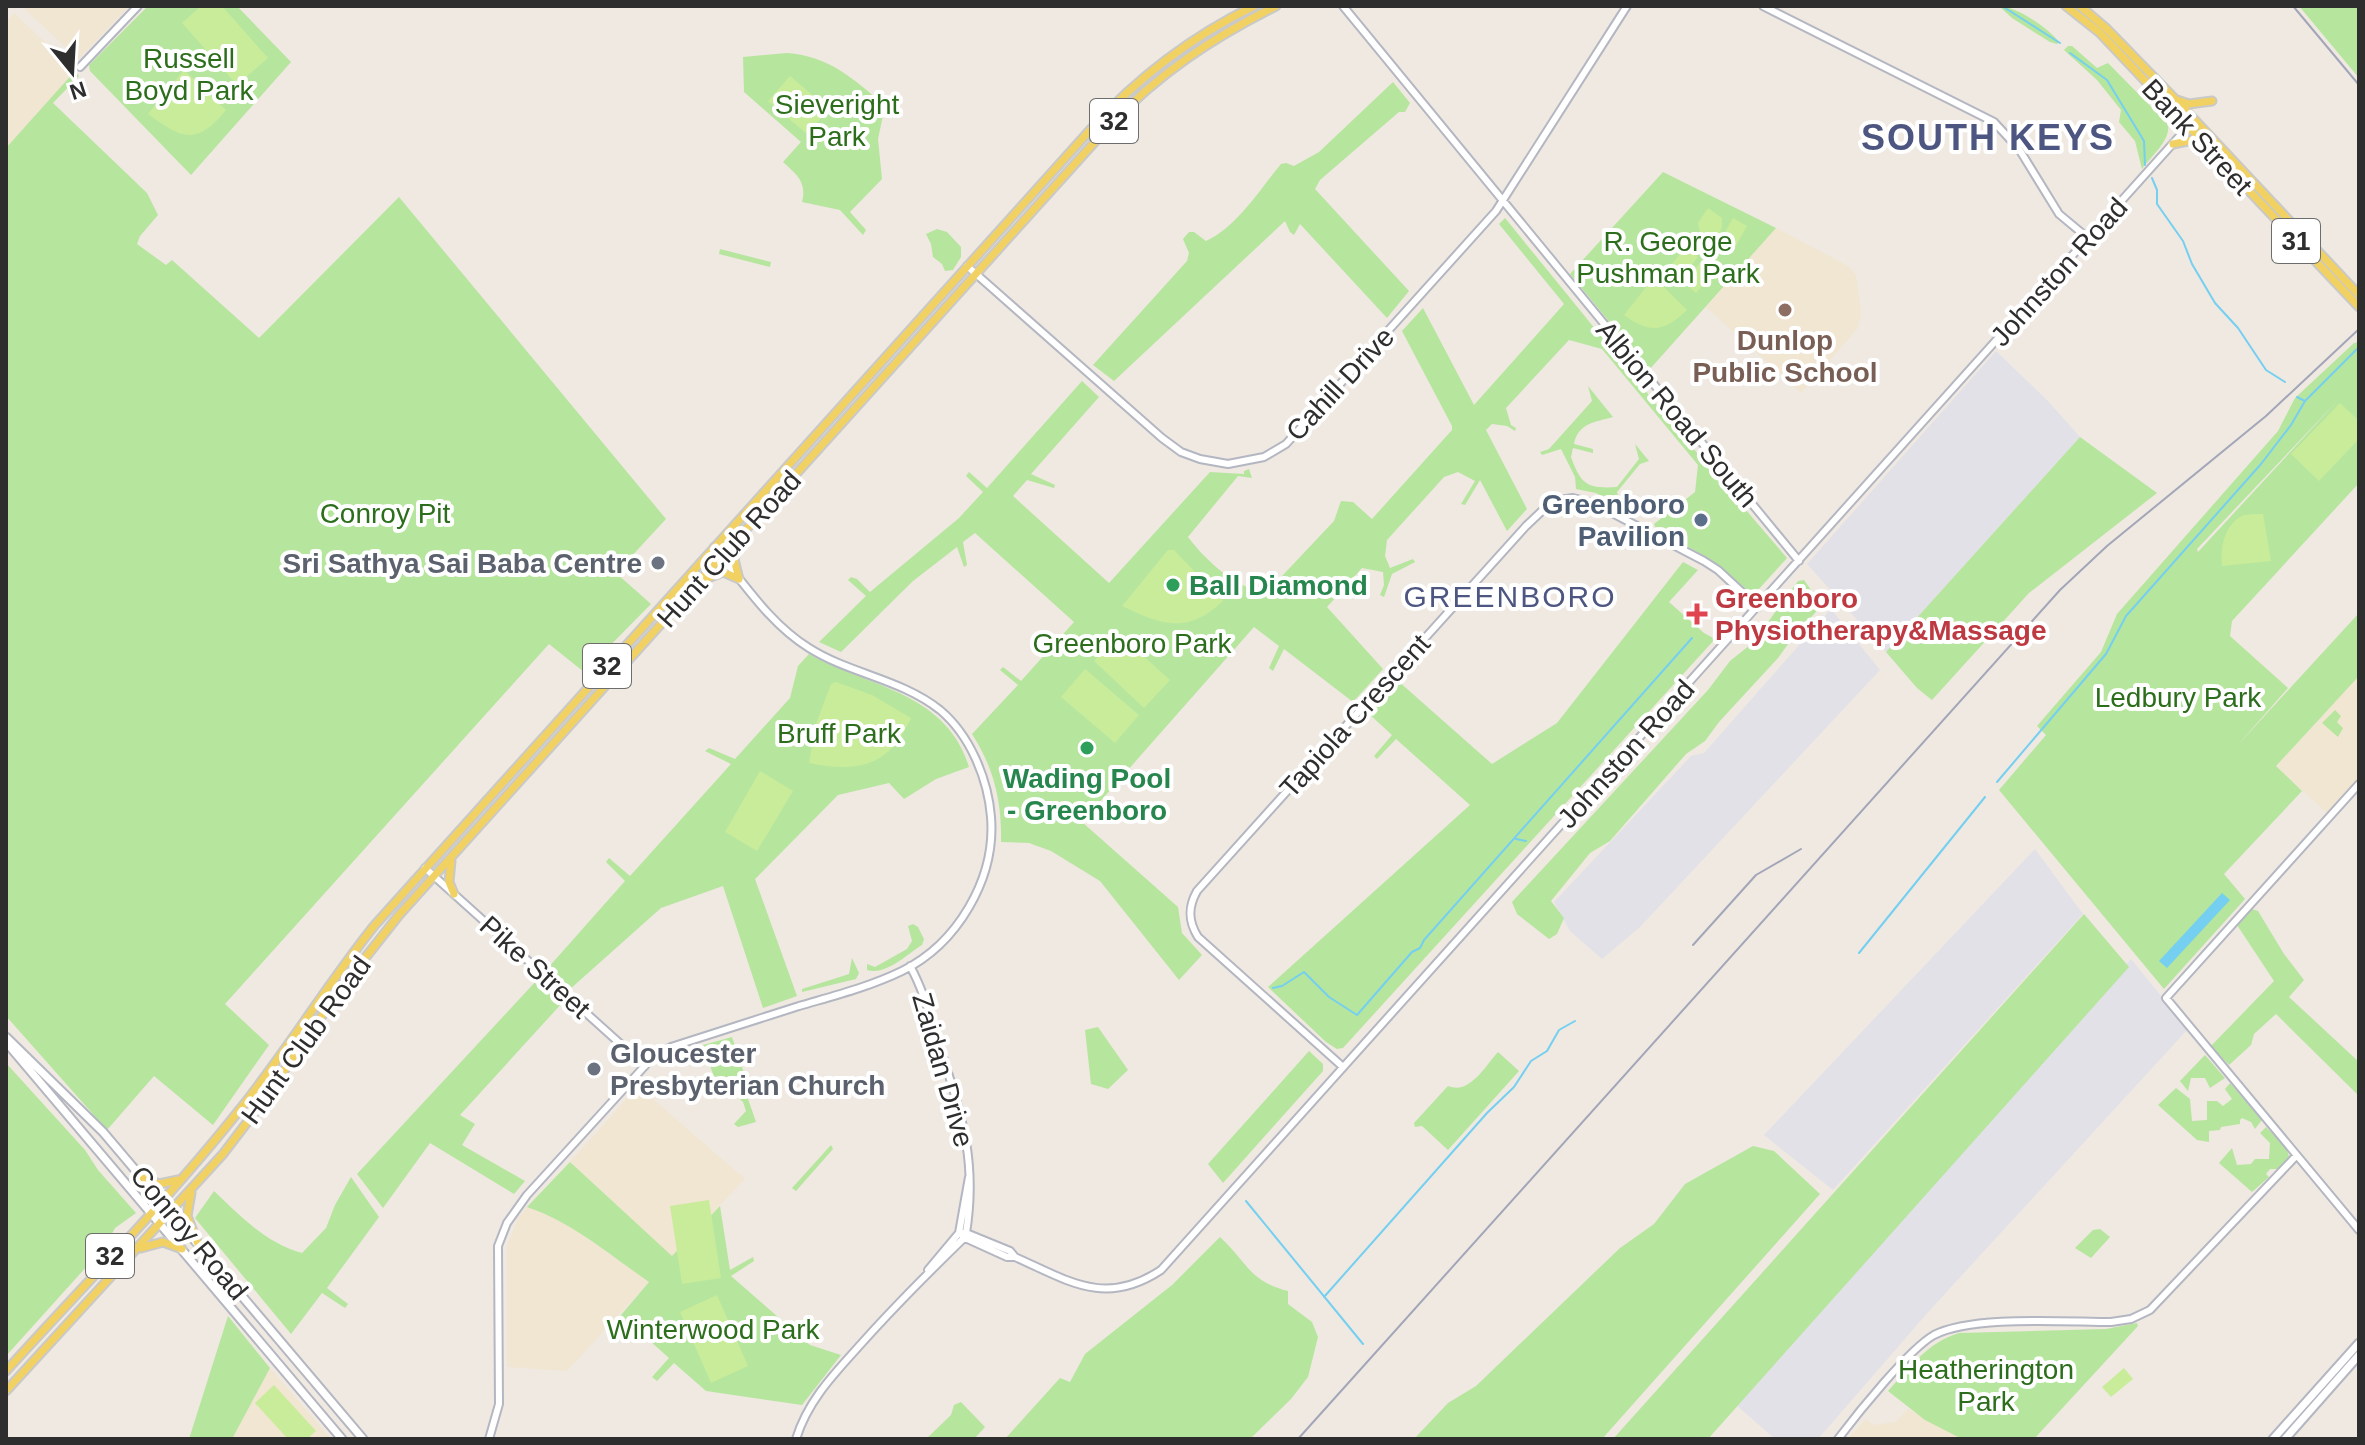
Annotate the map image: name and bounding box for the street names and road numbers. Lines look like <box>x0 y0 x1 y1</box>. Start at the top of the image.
street label: Bank Street <box>2136 73 2258 201</box>
road number: 32 <box>1090 99 1138 143</box>
street label: Johnston Road <box>1984 192 2134 352</box>
road number: 31 <box>2272 219 2320 263</box>
street label: Albion Road South <box>1590 315 1764 513</box>
street label: Cahill Drive <box>1280 321 1400 447</box>
street label: Hunt Club Road <box>651 465 807 633</box>
street label: Tapiola Crescent <box>1274 628 1436 804</box>
road number: 32 <box>583 644 631 688</box>
street label: Johnston Road <box>1551 674 1701 834</box>
street label: Pike Street <box>474 910 596 1024</box>
street label: Hunt Club Road <box>235 950 377 1130</box>
street label: Zaidan Drive <box>906 989 980 1151</box>
street label: Conroy Road <box>124 1160 254 1306</box>
road number: 32 <box>86 1234 134 1278</box>

